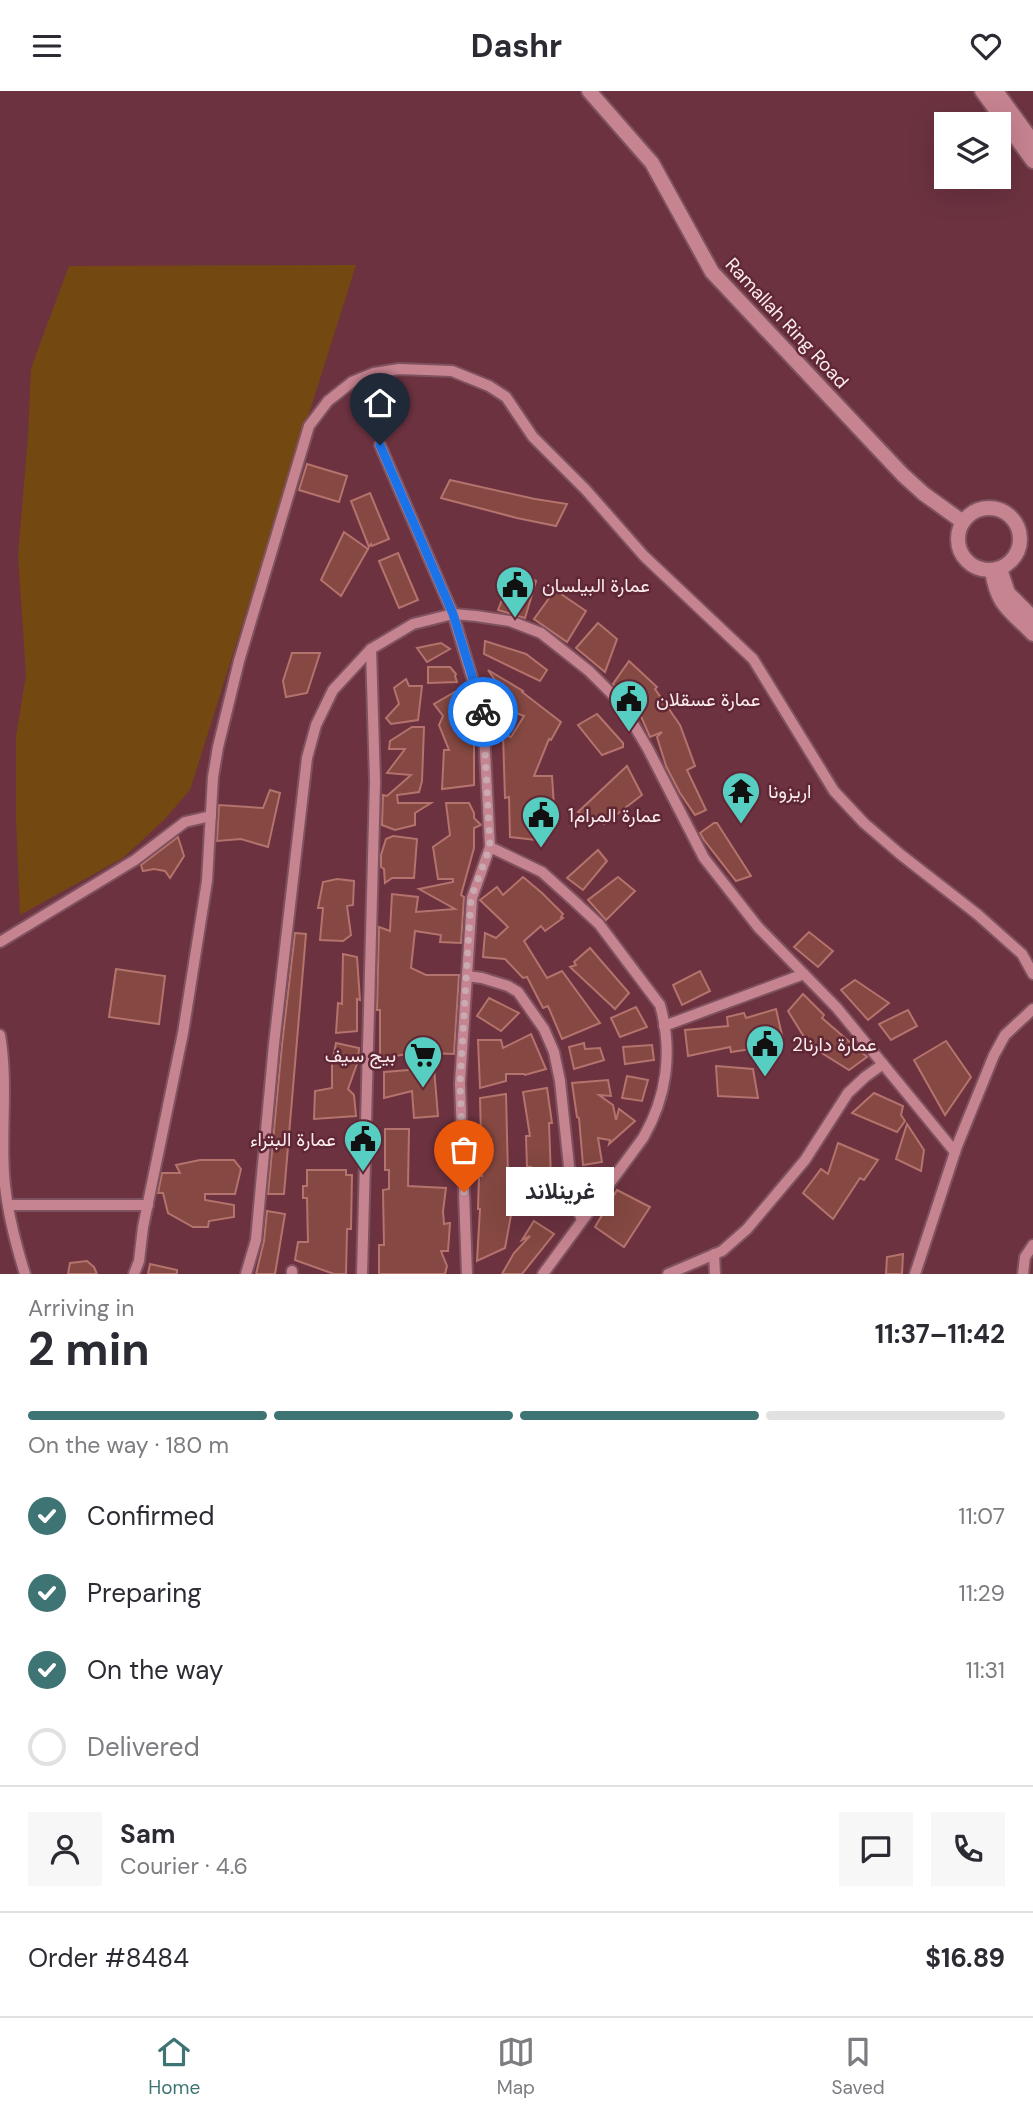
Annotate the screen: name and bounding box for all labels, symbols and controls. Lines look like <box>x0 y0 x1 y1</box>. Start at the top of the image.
text: Dashr <box>471 25 562 67</box>
icon: menu <box>28 27 66 65</box>
icon: heart <box>967 27 1005 65</box>
map controls <box>934 112 1011 189</box>
button: layers <box>934 112 1011 189</box>
street label: Ramallah Ring Road <box>720 252 854 394</box>
pin <box>350 373 410 445</box>
icon: home <box>361 384 399 422</box>
public building icon: عمارة البيلسان <box>494 564 536 619</box>
place label: عمارة البيلسان <box>542 573 650 598</box>
courier <box>448 677 518 747</box>
public building icon: عمارة عسقلان <box>608 678 650 733</box>
place label: عمارة عسقلان <box>656 687 760 712</box>
icon: bike <box>464 693 502 731</box>
temple icon: اريزونا <box>720 770 762 825</box>
place label: اريزونا <box>768 779 811 804</box>
public building icon: عمارة المرام1 <box>520 794 562 849</box>
place label: عمارة المرام1 <box>568 803 661 828</box>
public building icon: عمارة دارنا2 <box>744 1023 786 1078</box>
place label: عمارة دارنا2 <box>792 1032 877 1057</box>
supermarket icon: بيج سيف <box>402 1034 444 1089</box>
place label: بيج سيف <box>325 1043 396 1069</box>
public building icon: عمارة البتراء <box>342 1118 384 1173</box>
pin <box>434 1120 494 1192</box>
place label: عمارة البتراء <box>250 1127 336 1152</box>
icon: bag <box>445 1131 483 1169</box>
callout: غرينلاند <box>506 1167 614 1217</box>
text: غرينلاند <box>525 1176 595 1206</box>
text: Arriving in <box>28 1293 134 1323</box>
text: 11:37–11:42 <box>875 1317 1005 1351</box>
text: 2 min <box>28 1319 150 1379</box>
text: On the way · 180 m <box>28 1430 229 1460</box>
icon: check <box>28 1497 66 1535</box>
text: Confirmed <box>87 1499 214 1533</box>
text: 11:07 <box>958 1501 1005 1531</box>
icon: check <box>28 1574 66 1612</box>
text: Preparing <box>87 1576 202 1610</box>
text: 11:29 <box>959 1578 1005 1608</box>
icon: check <box>28 1651 66 1689</box>
text: On the way <box>87 1653 223 1687</box>
text: 11:31 <box>966 1655 1005 1685</box>
text: Delivered <box>87 1730 200 1764</box>
button: person <box>28 1812 102 1886</box>
button: chat <box>839 1812 913 1886</box>
button: phone <box>931 1812 1005 1886</box>
text: Sam <box>120 1817 175 1851</box>
text: Courier · 4.6 <box>120 1851 248 1881</box>
text: Order #8484 <box>28 1941 189 1975</box>
text: $16.89 <box>925 1941 1005 1975</box>
tab: Home <box>148 2033 200 2100</box>
tab: Map <box>497 2033 535 2100</box>
tab: Saved <box>831 2033 885 2100</box>

